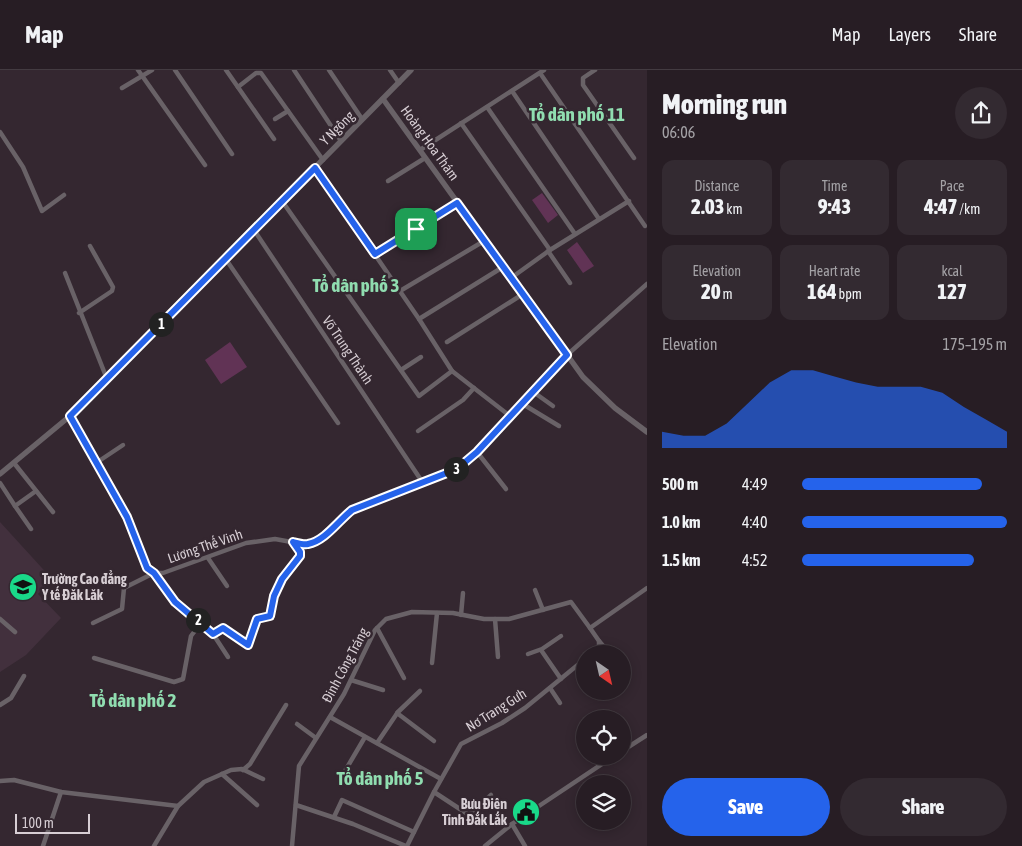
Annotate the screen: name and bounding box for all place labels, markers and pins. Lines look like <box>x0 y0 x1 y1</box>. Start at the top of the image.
pin <box>395 208 437 250</box>
pin: 1 <box>148 312 174 336</box>
pin: 3 <box>444 456 468 482</box>
place label: Trường Cao đẳng Y tế Đăk Lăk <box>41 570 128 603</box>
school or university icon: Trường Cao đẳng Y tế Đăk Lăk <box>8 572 38 602</box>
pin: 2 <box>186 608 210 632</box>
place label: Bưu Điện Tỉnh Đắk Lắk <box>442 796 508 828</box>
public building icon: Bưu Điện Tỉnh Đắk Lắk <box>511 797 541 827</box>

